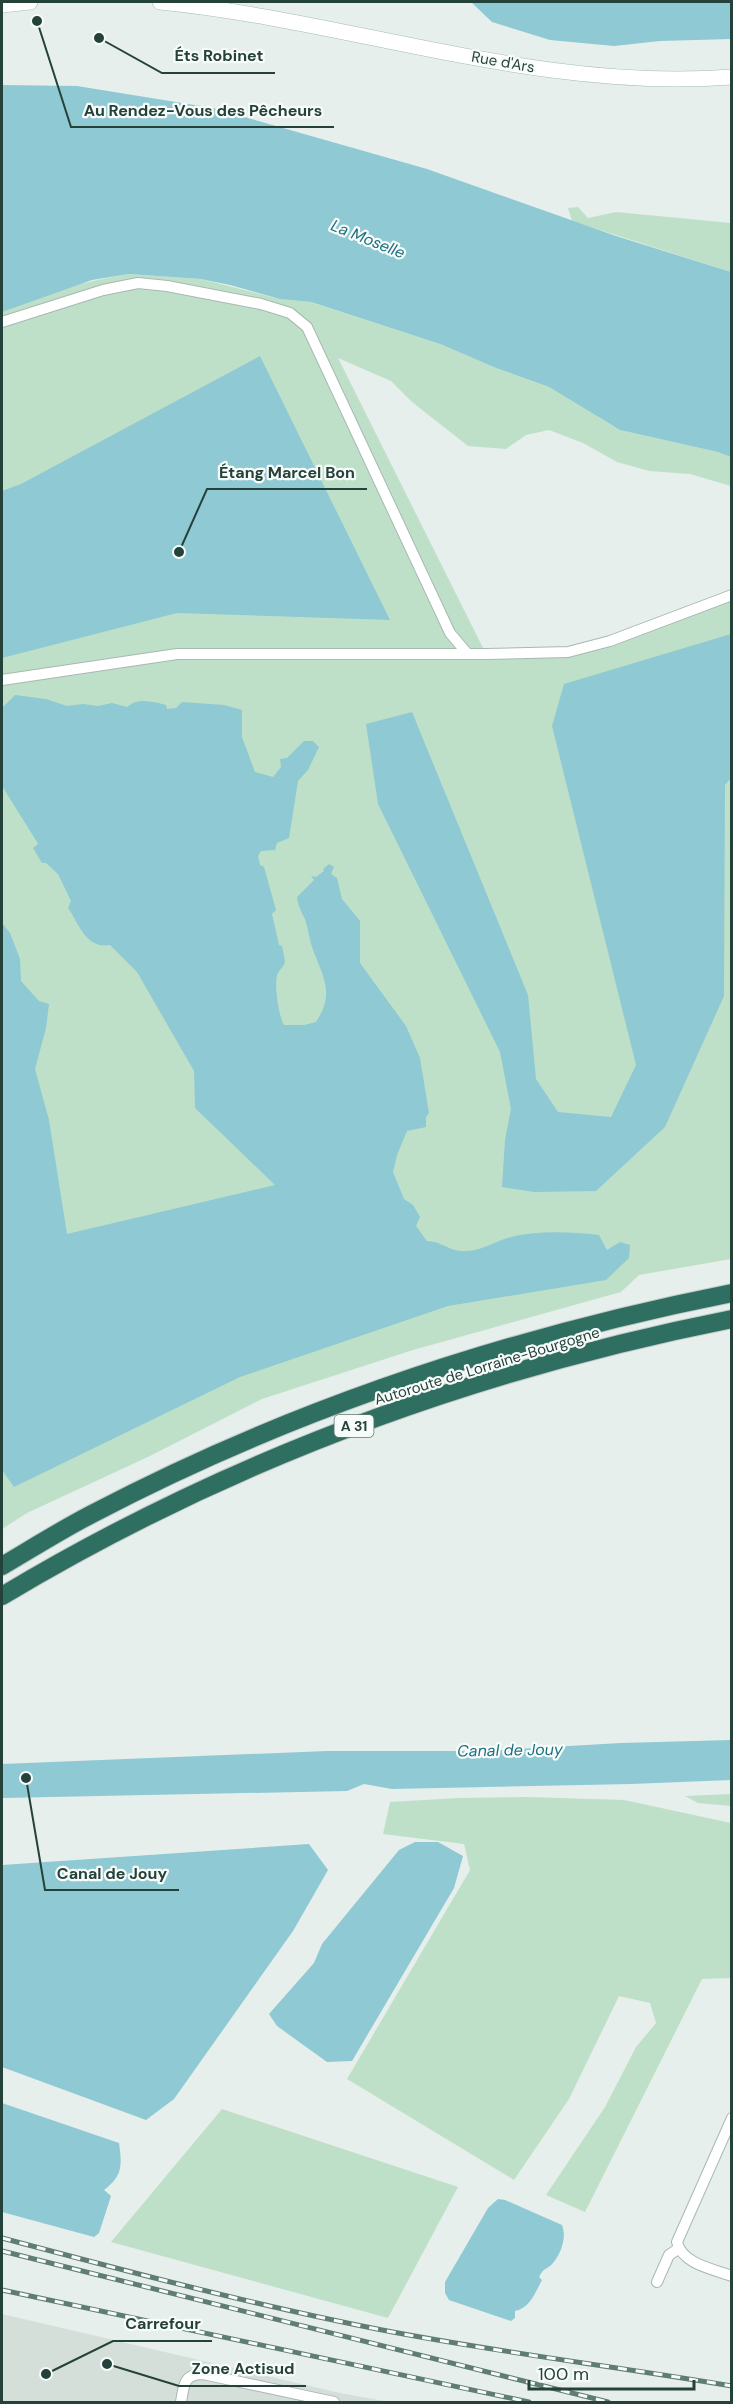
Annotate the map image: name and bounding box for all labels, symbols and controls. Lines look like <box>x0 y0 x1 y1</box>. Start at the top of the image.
callout: Éts Robinet <box>162 39 275 73</box>
text: Éts Robinet <box>174 45 264 66</box>
street label: Rue d'Ars <box>470 47 536 77</box>
callout: Au Rendez-Vous des Pêcheurs <box>71 93 334 127</box>
text: Au Rendez-Vous des Pêcheurs <box>84 100 322 121</box>
water label: La Moselle <box>328 215 408 263</box>
callout: Étang Marcel Bon <box>207 455 367 489</box>
text: Étang Marcel Bon <box>219 462 355 483</box>
street label: Autoroute de Lorraine-Bourgogne <box>372 1322 602 1410</box>
road number: A 31 <box>334 1415 374 1437</box>
water label: Canal de Jouy <box>457 1739 564 1761</box>
callout: Canal de Jouy <box>45 1856 179 1890</box>
text: Canal de Jouy <box>57 1863 167 1884</box>
callout: Carrefour <box>113 2307 212 2341</box>
text: Carrefour <box>125 2313 201 2334</box>
callout: Zone Actisud <box>179 2352 306 2386</box>
scale bar <box>529 2353 694 2391</box>
text: Zone Actisud <box>191 2358 295 2379</box>
text: 100 m <box>538 2362 589 2386</box>

